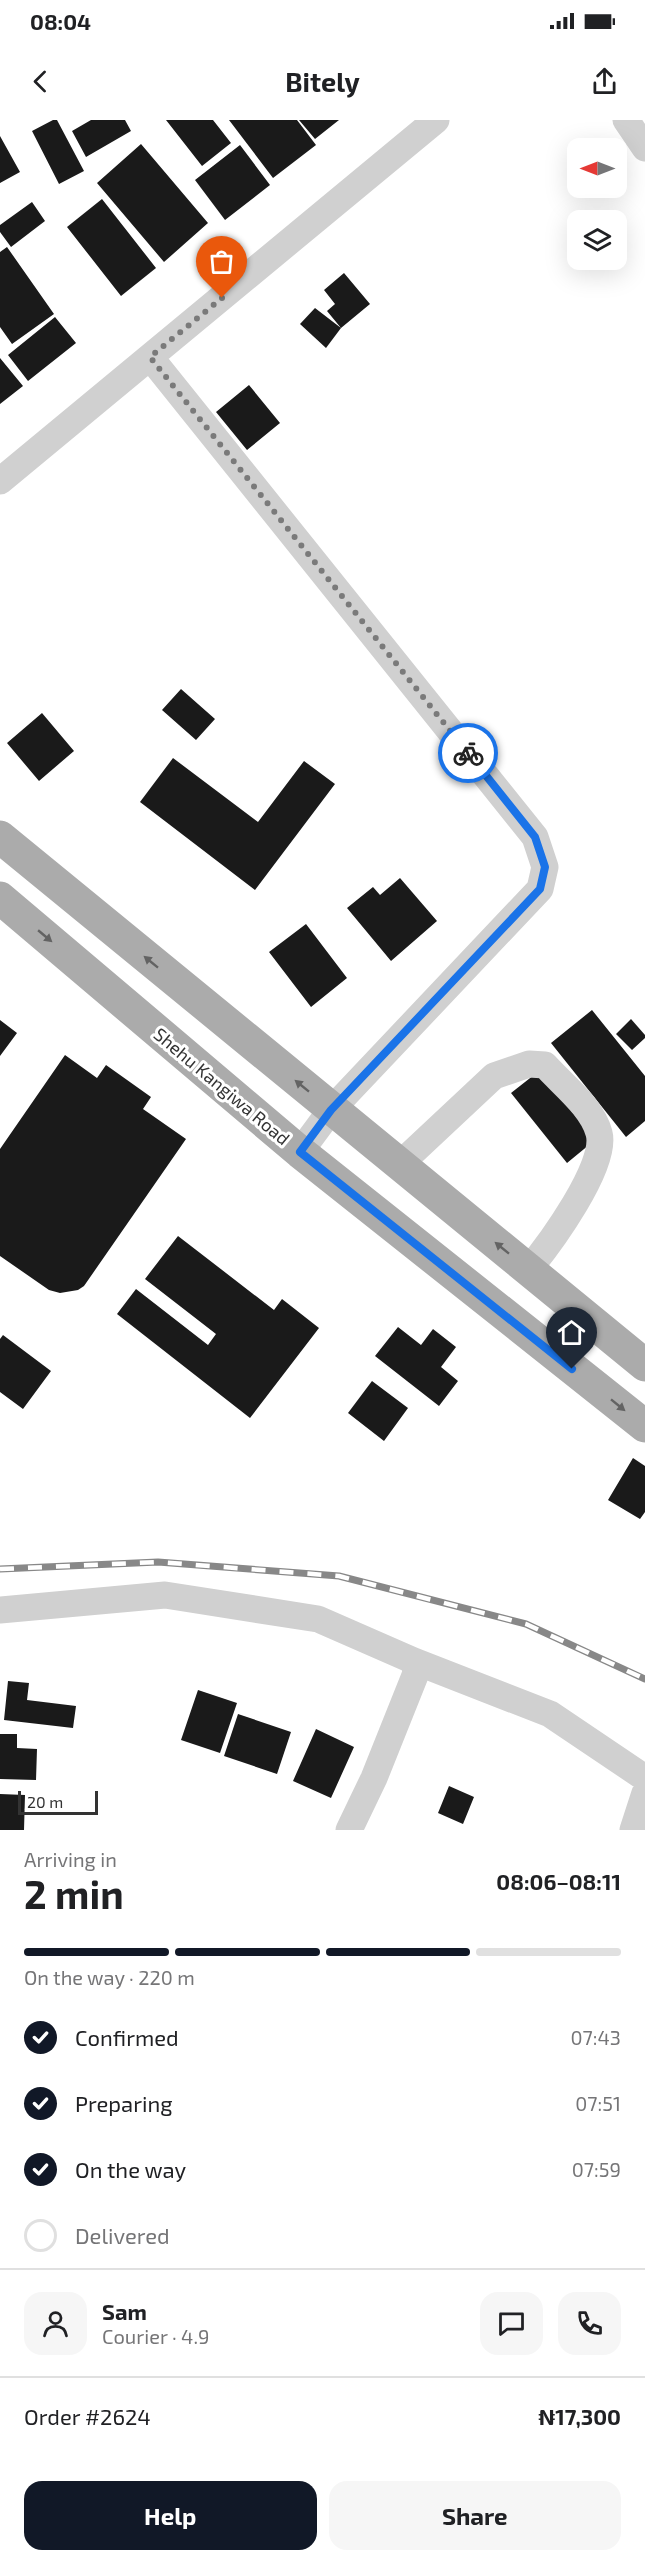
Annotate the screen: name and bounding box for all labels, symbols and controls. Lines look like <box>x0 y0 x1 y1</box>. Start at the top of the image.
text: 08:04 <box>30 8 91 34</box>
icon: back <box>24 65 57 98</box>
text: Bitely <box>285 65 360 97</box>
icon: share <box>588 65 621 98</box>
north arrow <box>567 138 627 198</box>
map controls <box>567 138 627 270</box>
button: layers <box>567 210 627 270</box>
pin <box>196 236 247 298</box>
icon: bag <box>205 245 238 278</box>
courier <box>438 723 498 783</box>
icon: bike <box>452 737 485 770</box>
one-way arrow <box>37 929 52 942</box>
one-way arrow <box>143 955 159 968</box>
street label: Shehu Kangiwa Road <box>150 1023 294 1149</box>
one-way arrow <box>294 1080 309 1092</box>
one-way arrow <box>494 1242 510 1255</box>
pin <box>546 1307 597 1369</box>
icon: home <box>555 1316 588 1349</box>
one-way arrow <box>610 1398 625 1411</box>
scale bar <box>18 1788 98 1816</box>
text: 20 m <box>27 1792 63 1811</box>
text: Arriving in <box>24 1847 117 1871</box>
text: 08:06–08:11 <box>496 1868 621 1894</box>
text: 2 min <box>24 1870 124 1917</box>
text: On the way · 220 m <box>24 1965 195 1989</box>
icon: check <box>24 2021 57 2054</box>
text: Confirmed <box>75 2024 179 2050</box>
text: 07:43 <box>571 2025 621 2049</box>
icon: check <box>24 2087 57 2120</box>
text: Preparing <box>75 2090 173 2116</box>
text: 07:51 <box>575 2091 621 2115</box>
icon: check <box>24 2153 57 2186</box>
text: On the way <box>75 2156 186 2182</box>
text: 07:59 <box>572 2157 621 2181</box>
text: Delivered <box>75 2222 170 2248</box>
button: person <box>24 2292 87 2355</box>
button: chat <box>480 2292 543 2355</box>
button: phone <box>558 2292 621 2355</box>
text: Sam <box>102 2298 147 2324</box>
text: Courier · 4.9 <box>102 2324 209 2348</box>
text: Order #2624 <box>24 2403 151 2429</box>
text: ₦17,300 <box>538 2403 621 2429</box>
button: Help <box>24 2481 317 2550</box>
button: Share <box>329 2481 621 2550</box>

